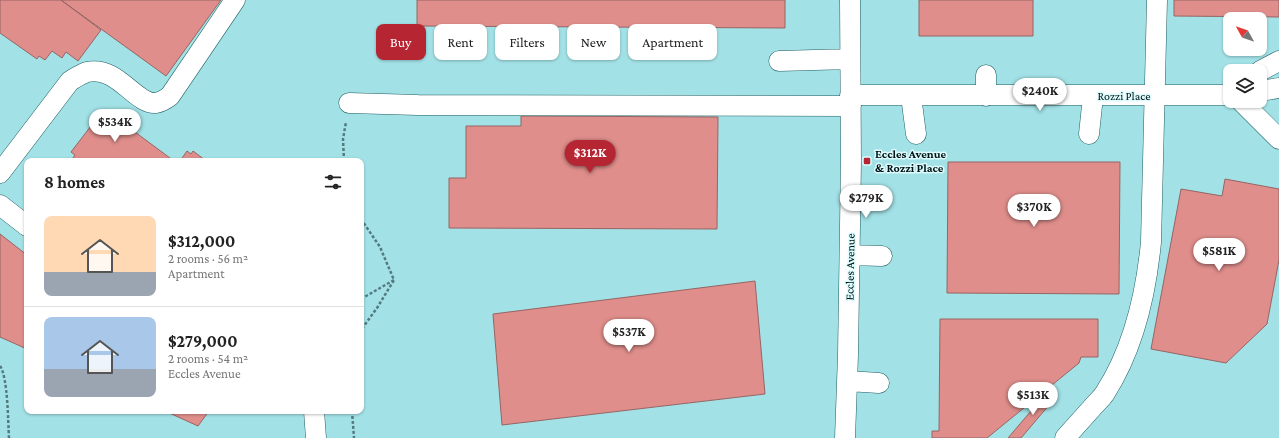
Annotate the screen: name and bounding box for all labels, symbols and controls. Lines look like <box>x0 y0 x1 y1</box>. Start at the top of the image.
north arrow <box>1223 12 1267 56</box>
map controls <box>1223 12 1267 108</box>
chip: Buy <box>376 24 426 60</box>
chip: Rent <box>434 24 487 60</box>
chip: Filters <box>495 24 559 60</box>
chip: New <box>567 24 620 60</box>
chip: Apartment <box>628 24 717 60</box>
button: layers <box>1223 64 1267 108</box>
pin: $240K <box>1012 78 1068 112</box>
text: $240K <box>1022 83 1058 98</box>
street label: Rozzi Place <box>1098 89 1150 103</box>
pin: $534K <box>87 109 143 143</box>
text: $534K <box>98 114 132 129</box>
pin: $312K <box>562 140 618 174</box>
text: $312K <box>574 145 606 160</box>
place label: Eccles Avenue & Rozzi Place <box>875 147 946 175</box>
marker: Eccles Avenue & Rozzi Place <box>862 156 872 166</box>
icon: filters <box>322 171 344 193</box>
text: 8 homes <box>44 173 105 192</box>
pin: $279K <box>838 185 894 219</box>
text: $279K <box>849 190 883 205</box>
pin: $370K <box>1006 194 1062 228</box>
text: $370K <box>1017 199 1051 214</box>
icon: home <box>76 232 124 280</box>
text: $312,000 <box>168 232 235 251</box>
street label: Eccles Avenue <box>842 233 858 301</box>
pin: $581K <box>1191 238 1247 272</box>
text: $581K <box>1202 243 1236 258</box>
text: 2 rooms · 56 m² <box>168 251 248 266</box>
text: Apartment <box>168 266 225 281</box>
pin: $537K <box>601 319 657 353</box>
text: $537K <box>612 324 646 339</box>
text: $279,000 <box>168 332 237 351</box>
icon: home <box>76 333 124 381</box>
text: 2 rooms · 54 m² <box>168 351 248 366</box>
text: Eccles Avenue <box>168 366 241 381</box>
pin: $513K <box>1005 382 1061 416</box>
text: $513K <box>1017 387 1049 402</box>

